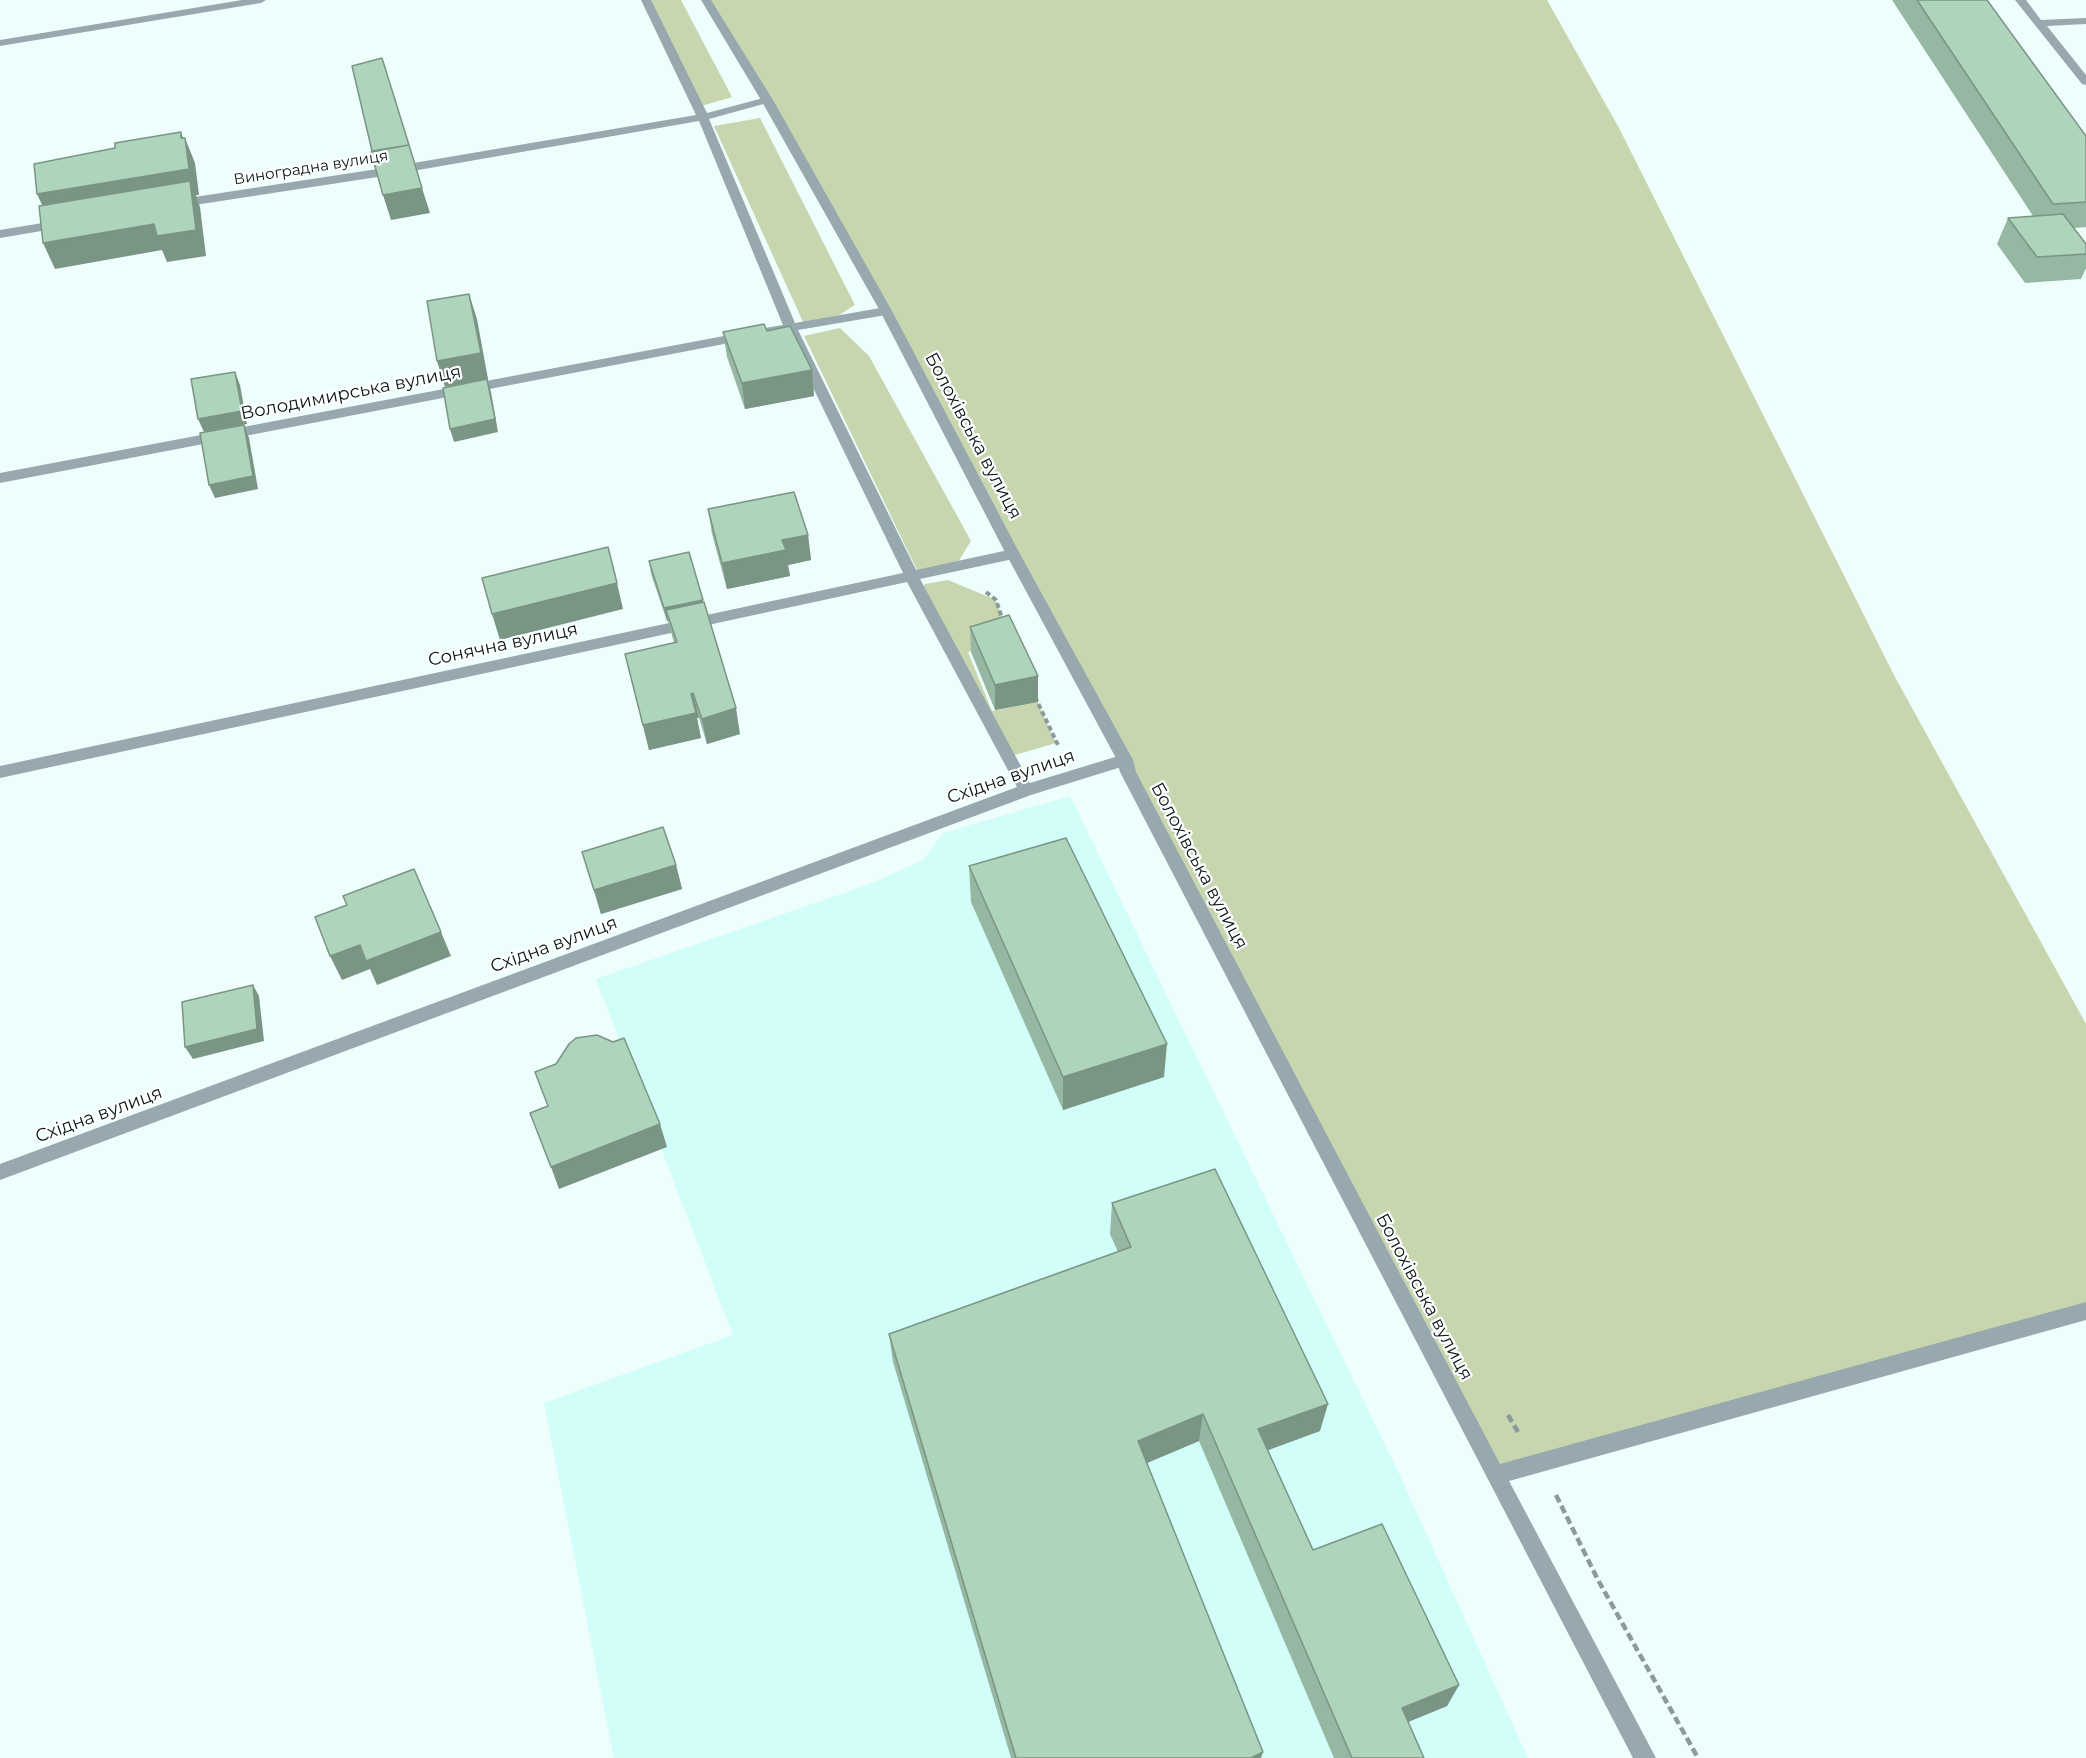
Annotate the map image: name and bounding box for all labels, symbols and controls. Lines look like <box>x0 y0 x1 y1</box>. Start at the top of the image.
street label: Виноградна вулиця <box>232 147 390 189</box>
street label: Болохівська вулиця <box>920 349 1026 523</box>
street label: Володимирська вулиця <box>239 361 463 425</box>
street label: Сонячна вулиця <box>426 619 580 671</box>
street label: Східна вулиця <box>944 745 1078 809</box>
street label: Болохівська вулиця <box>1146 779 1252 953</box>
street label: Східна вулиця <box>488 912 620 978</box>
street label: Східна вулиця <box>33 1082 165 1148</box>
street label: Болохівська вулиця <box>1371 1210 1477 1384</box>

